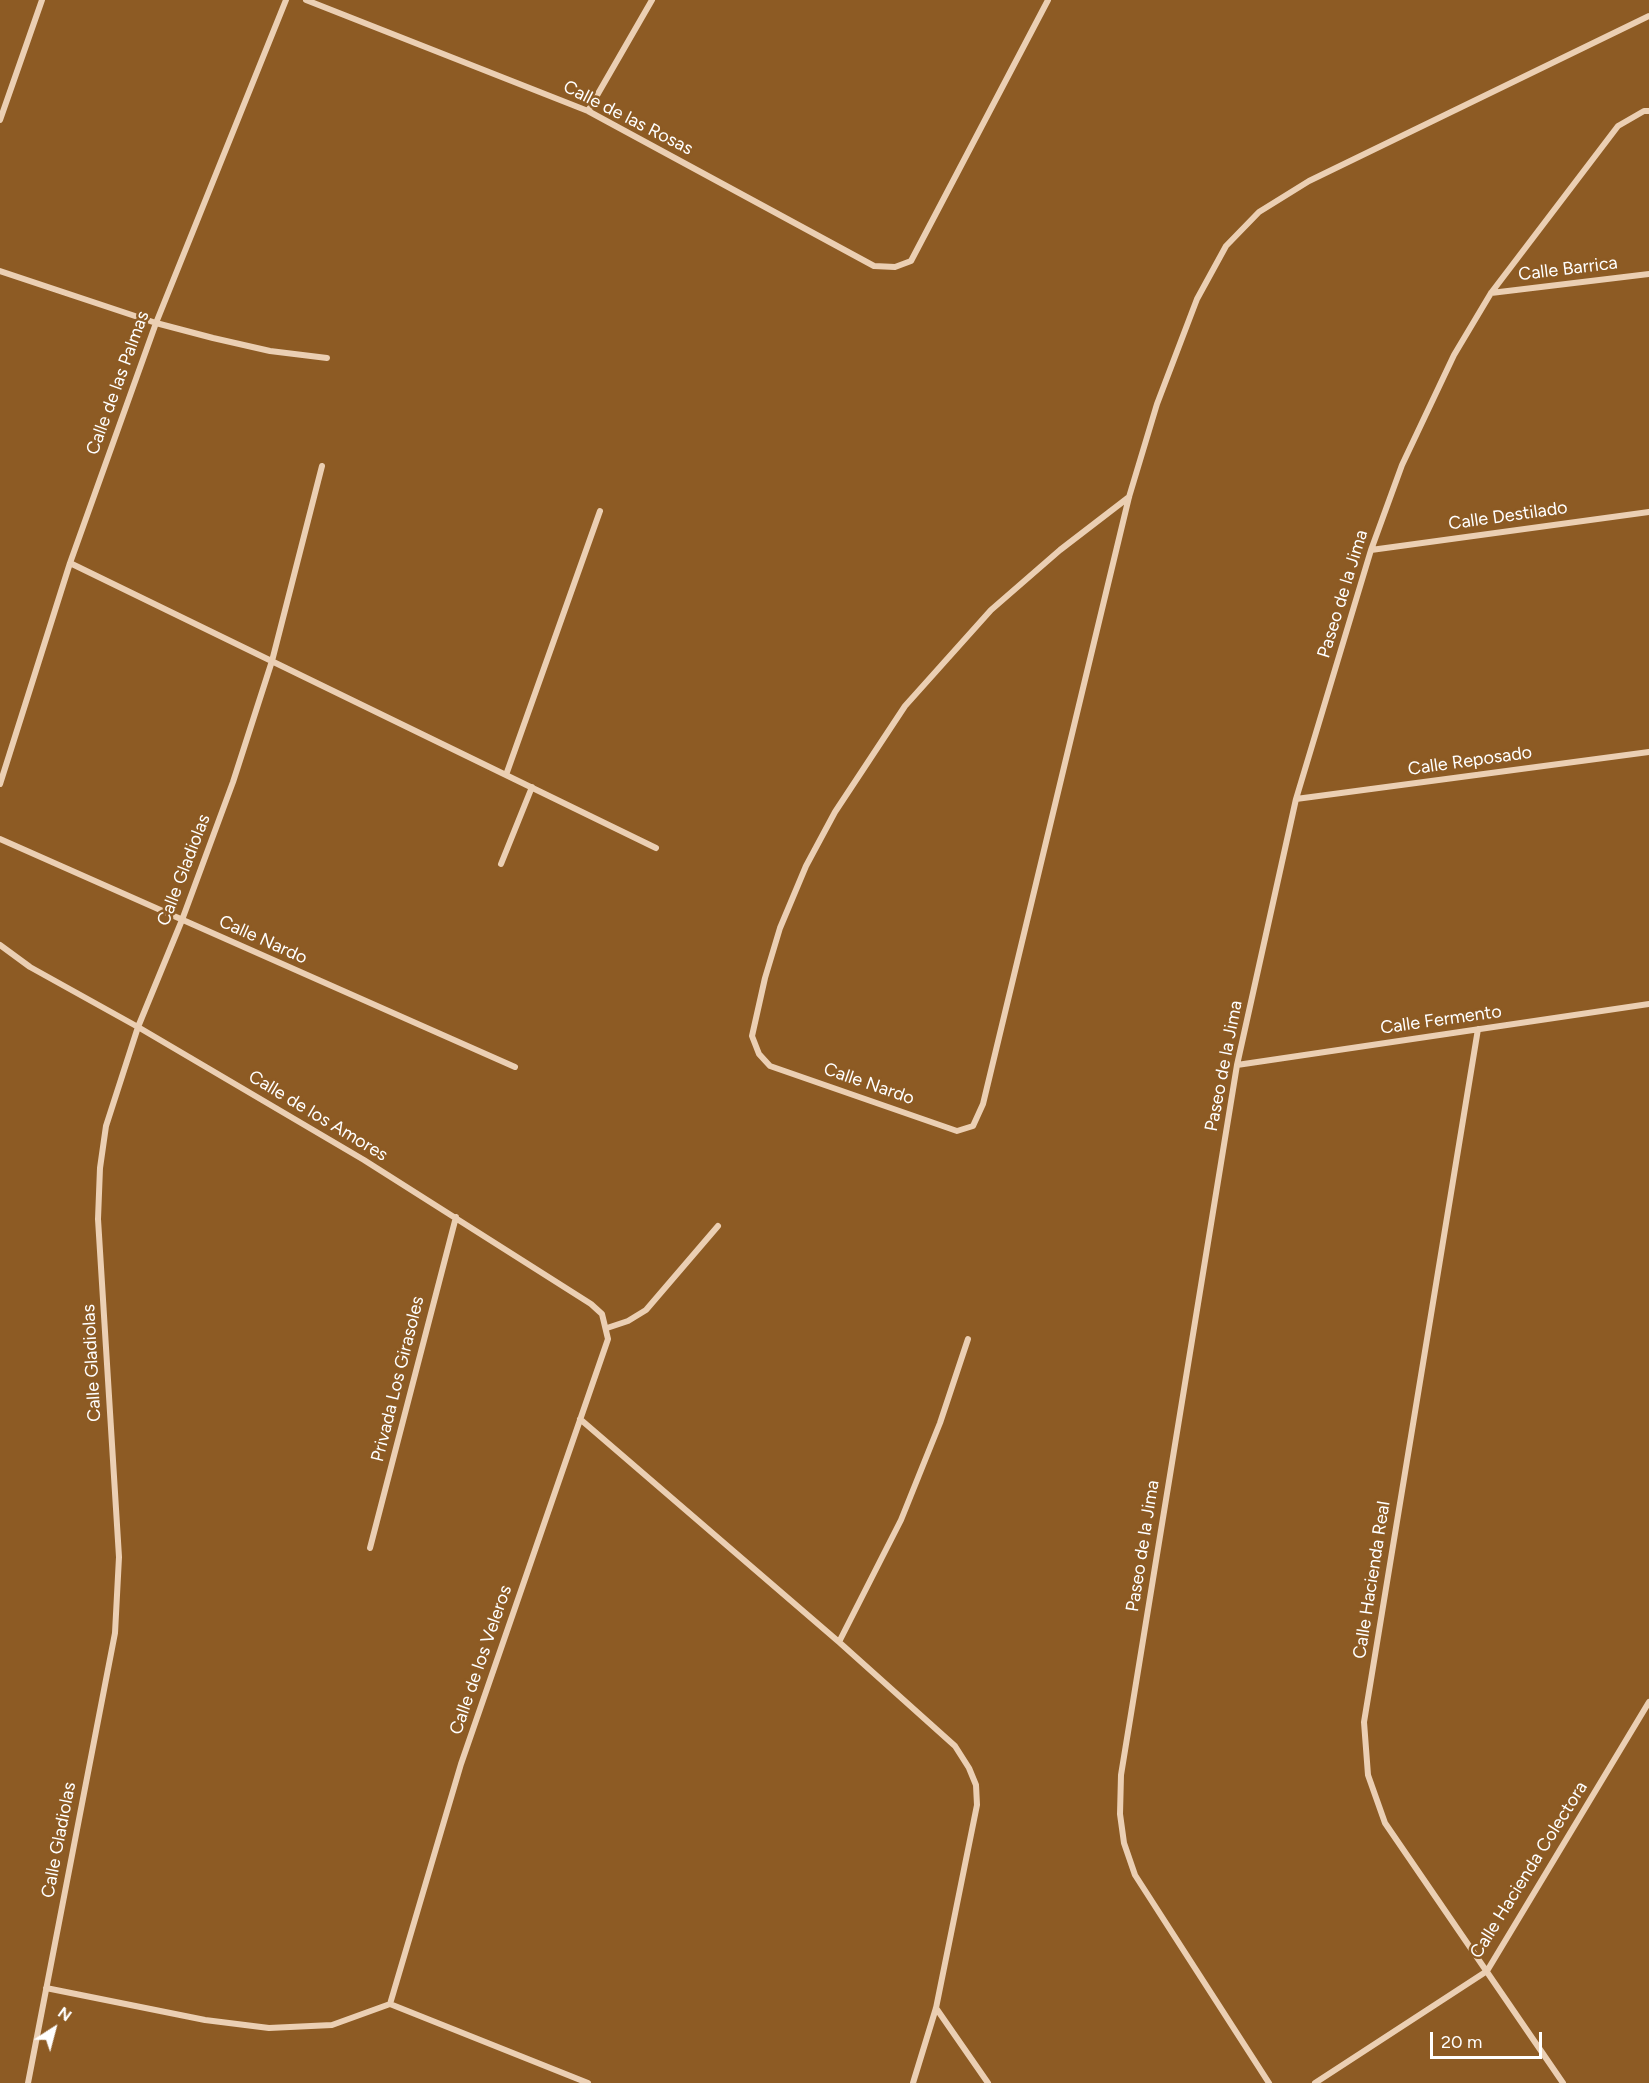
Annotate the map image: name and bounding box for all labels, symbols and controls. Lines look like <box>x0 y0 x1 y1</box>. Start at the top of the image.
street label: Calle de las Rosas <box>559 76 697 160</box>
street label: Calle Barrica <box>1517 252 1619 286</box>
street label: Calle de las Palmas <box>82 308 154 458</box>
street label: Calle Destilado <box>1447 497 1569 535</box>
street label: Paseo de la Jima <box>1313 527 1373 661</box>
street label: Calle Reposado <box>1407 742 1533 780</box>
street label: Calle Gladiolas <box>153 811 215 929</box>
street label: Calle Nardo <box>215 911 311 969</box>
street label: Paseo de la Jima <box>1201 999 1247 1133</box>
street label: Calle Fermento <box>1379 1001 1503 1039</box>
street label: Calle Nardo <box>821 1058 917 1110</box>
street label: Calle de los Amores <box>244 1066 392 1166</box>
street label: Privada Los Girasoles <box>367 1294 429 1464</box>
street label: Calle Gladiolas <box>78 1304 106 1422</box>
street label: Paseo de la Jima <box>1122 1479 1164 1613</box>
street label: Calle Hacienda Real <box>1349 1500 1395 1660</box>
street label: Calle de los Veleros <box>445 1582 517 1738</box>
street label: Calle Hacienda Colectora <box>1466 1778 1592 1962</box>
street label: Calle Gladiolas <box>37 1780 81 1900</box>
north arrow <box>24 1999 84 2059</box>
text: N <box>54 2003 75 2025</box>
scale bar <box>1433 2020 1546 2058</box>
text: 20 m <box>1441 2031 1482 2053</box>

